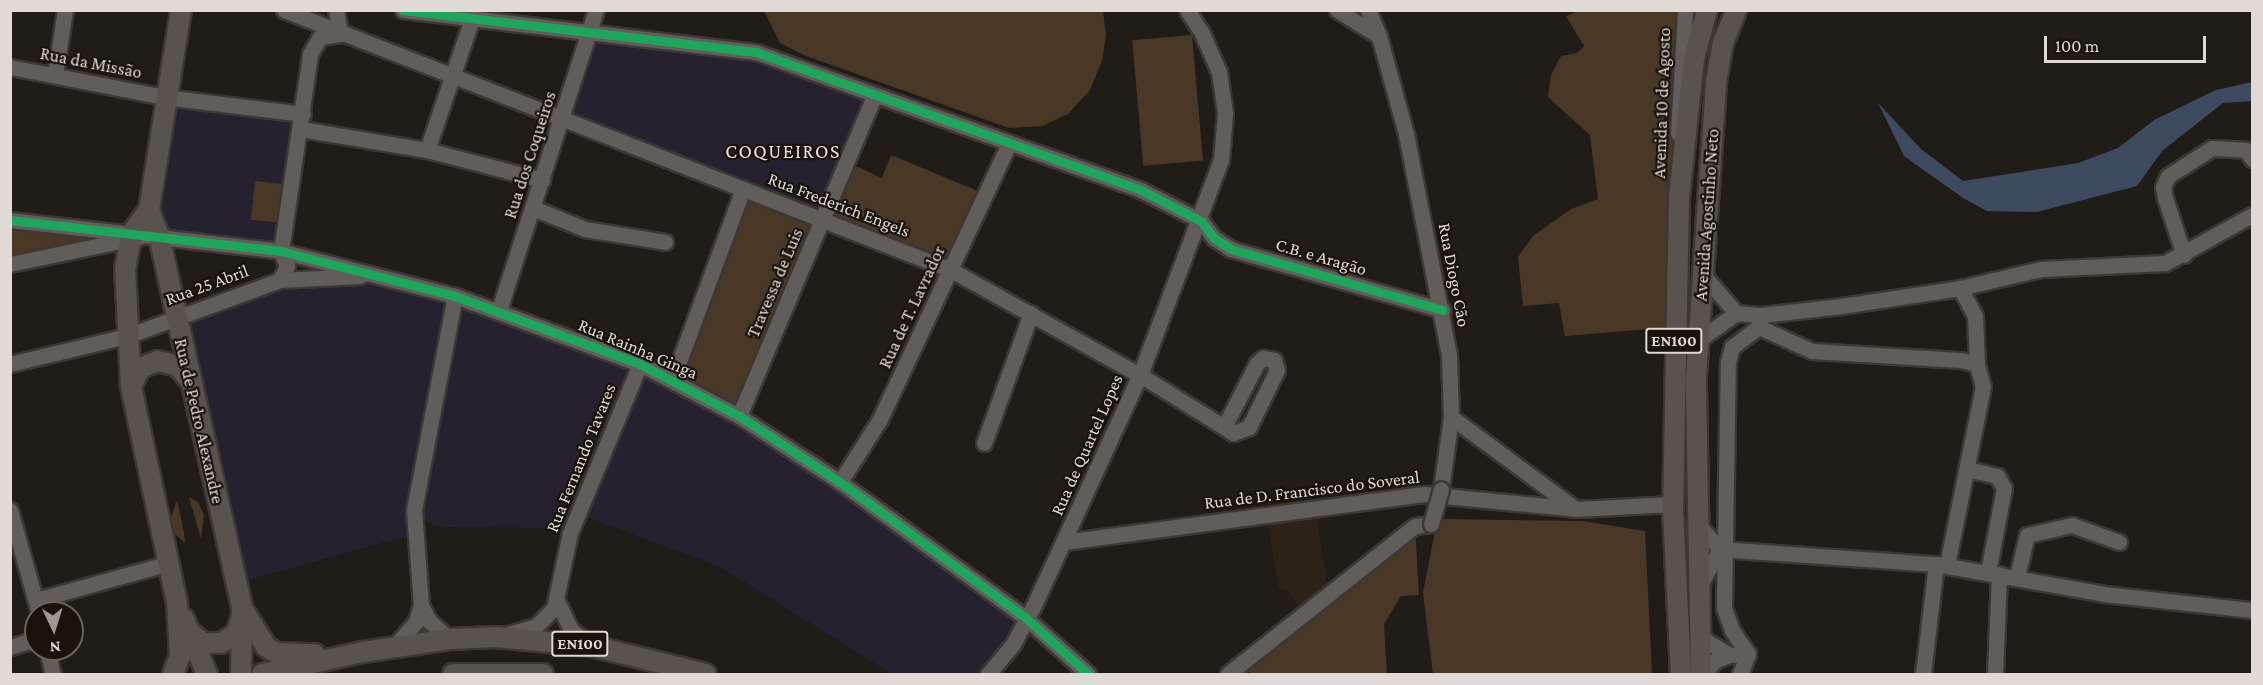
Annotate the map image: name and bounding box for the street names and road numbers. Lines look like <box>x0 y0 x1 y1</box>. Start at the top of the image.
street label: Avenida 10 de Agosto <box>1649 27 1675 179</box>
street label: Rua da Missão <box>38 43 144 83</box>
street label: Rua dos Coqueiros <box>499 89 561 221</box>
street label: Avenida Agostinho Neto <box>1690 128 1724 302</box>
street label: Rua Frederich Engels <box>765 168 913 242</box>
street label: Rua Diogo Cão <box>1433 221 1475 329</box>
street label: Travessa de Luis <box>742 225 808 341</box>
street label: C.B. e Aragão <box>1273 234 1369 280</box>
street label: Rua de T. Lavrador <box>874 242 950 372</box>
street label: Rua 25 Abril <box>163 260 251 310</box>
street label: Rua Rainha Ginga <box>575 314 701 384</box>
road number: EN100 <box>1644 328 1704 354</box>
street label: Rua de Pedro Alexandre <box>170 336 228 506</box>
street label: Rua de Quartel Lopes <box>1046 371 1128 519</box>
street label: Rua Fernando Tavares <box>541 381 621 535</box>
street label: Rua de D. Francisco do Soveral <box>1203 466 1421 514</box>
road number: EN100 <box>550 631 610 657</box>

